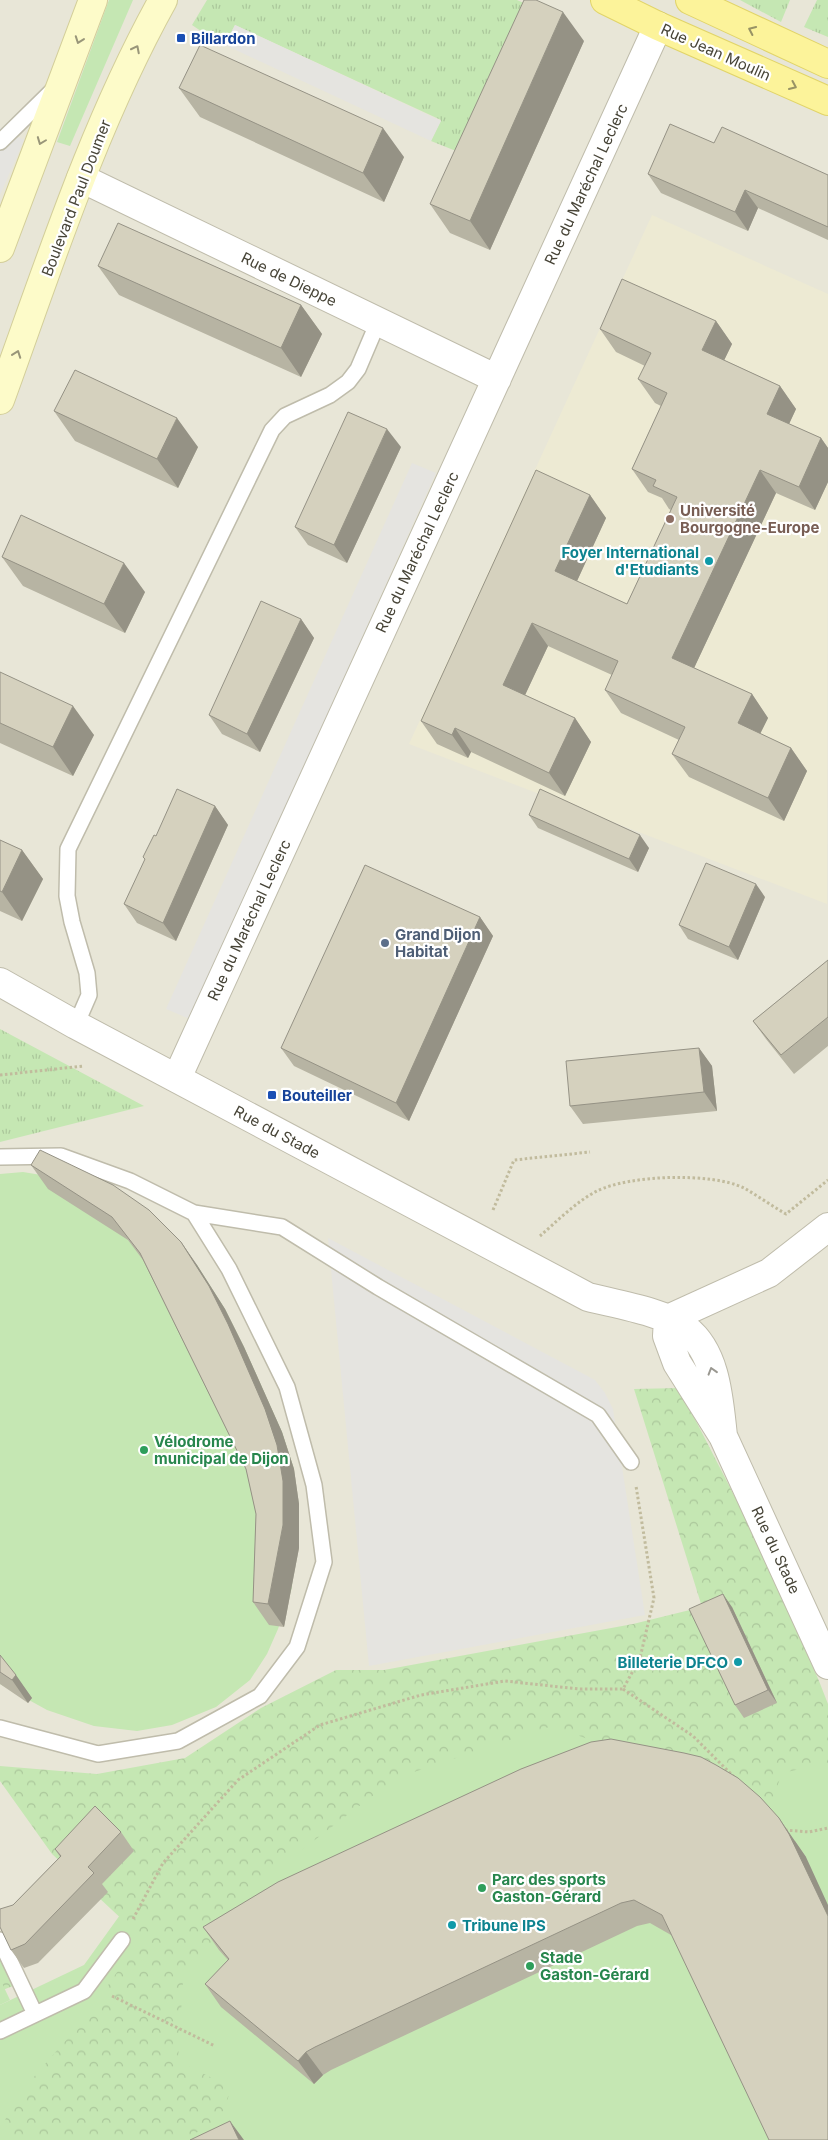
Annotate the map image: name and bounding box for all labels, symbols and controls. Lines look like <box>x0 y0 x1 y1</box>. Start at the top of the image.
street label: Rue Jean Moulin <box>658 19 774 85</box>
one-way arrow <box>748 26 757 36</box>
place label: Billardon <box>191 29 256 48</box>
marker: Billardon <box>175 32 187 44</box>
one-way arrow <box>75 35 85 43</box>
one-way arrow <box>130 45 140 54</box>
one-way arrow <box>788 79 797 90</box>
street label: Rue du Maréchal Leclerc <box>540 100 632 268</box>
street label: Boulevard Paul Doumer <box>37 117 115 279</box>
one-way arrow <box>37 136 47 145</box>
street label: Rue de Dieppe <box>238 248 340 310</box>
one-way arrow <box>11 351 21 359</box>
street label: Rue du Maréchal Leclerc <box>371 468 463 636</box>
place label: Université Bourgogne-Europe <box>680 501 819 537</box>
marker: Université Bourgogne-Europe <box>664 513 676 525</box>
place label: Foyer International d'Etudiants <box>561 543 699 579</box>
marker: Foyer International d'Etudiants <box>703 555 715 567</box>
street label: Rue du Maréchal Leclerc <box>203 836 295 1004</box>
place label: Grand Dijon Habitat <box>395 925 481 961</box>
marker: Grand Dijon Habitat <box>379 937 391 949</box>
place label: Bouteiller <box>282 1086 352 1105</box>
marker: Bouteiller <box>266 1089 278 1101</box>
street label: Rue du Stade <box>231 1101 323 1163</box>
one-way arrow <box>707 1367 717 1375</box>
place label: Vélodrome municipal de Dijon <box>154 1432 289 1468</box>
marker: Vélodrome municipal de Dijon <box>138 1444 150 1456</box>
street label: Rue du Stade <box>747 1503 805 1597</box>
place label: Billeterie DFCO <box>618 1653 728 1672</box>
marker: Billeterie DFCO <box>732 1656 744 1668</box>
place label: Parc des sports Gaston-Gérard <box>492 1870 606 1906</box>
marker: Parc des sports Gaston-Gérard <box>476 1882 488 1894</box>
place label: Tribune IPS <box>462 1916 546 1935</box>
marker: Tribune IPS <box>446 1919 458 1931</box>
place label: Stade Gaston-Gérard <box>540 1948 649 1984</box>
marker: Stade Gaston-Gérard <box>524 1960 536 1972</box>

